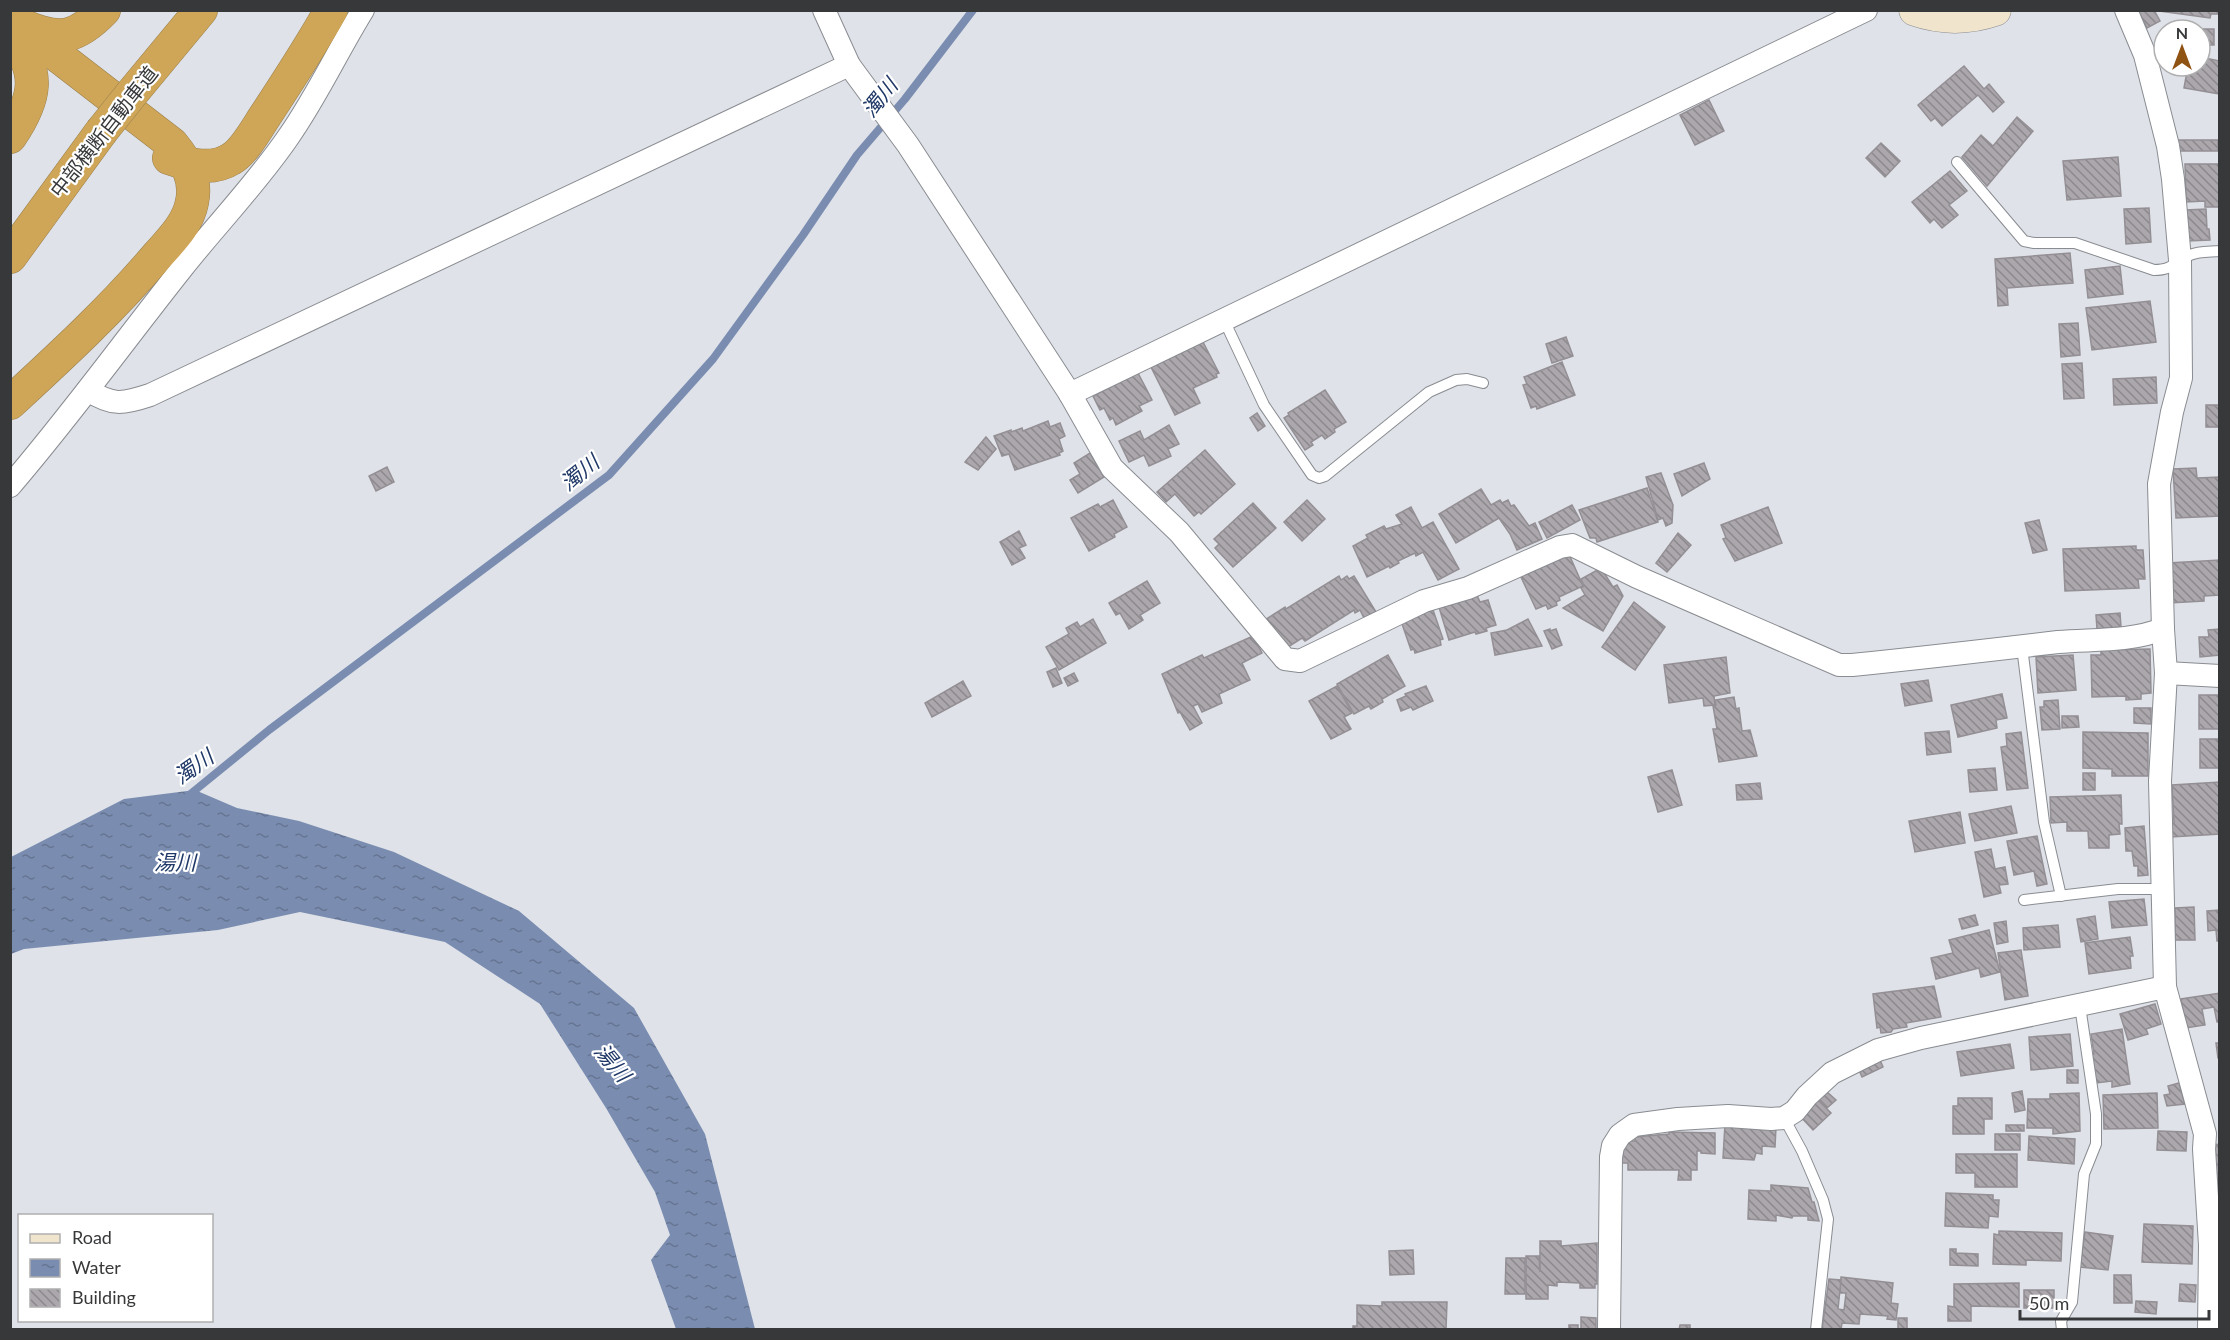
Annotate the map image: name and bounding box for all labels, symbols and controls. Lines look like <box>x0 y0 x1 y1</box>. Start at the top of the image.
north arrow <box>2152 18 2212 78</box>
text: N <box>2176 23 2188 42</box>
street label: 中部横断自動車道 <box>45 61 162 202</box>
water label: 濁川 <box>856 71 903 121</box>
water label: 濁川 <box>555 448 605 495</box>
water label: 濁川 <box>169 742 219 788</box>
water label: 湯川 <box>154 849 198 874</box>
water label: 湯川 <box>590 1038 638 1088</box>
legend <box>18 1214 213 1322</box>
text: Road <box>72 1226 112 1248</box>
text: Water <box>72 1256 121 1278</box>
scale bar <box>2020 1283 2209 1321</box>
text: Building <box>72 1286 136 1308</box>
text: 50 m <box>2029 1292 2069 1314</box>

